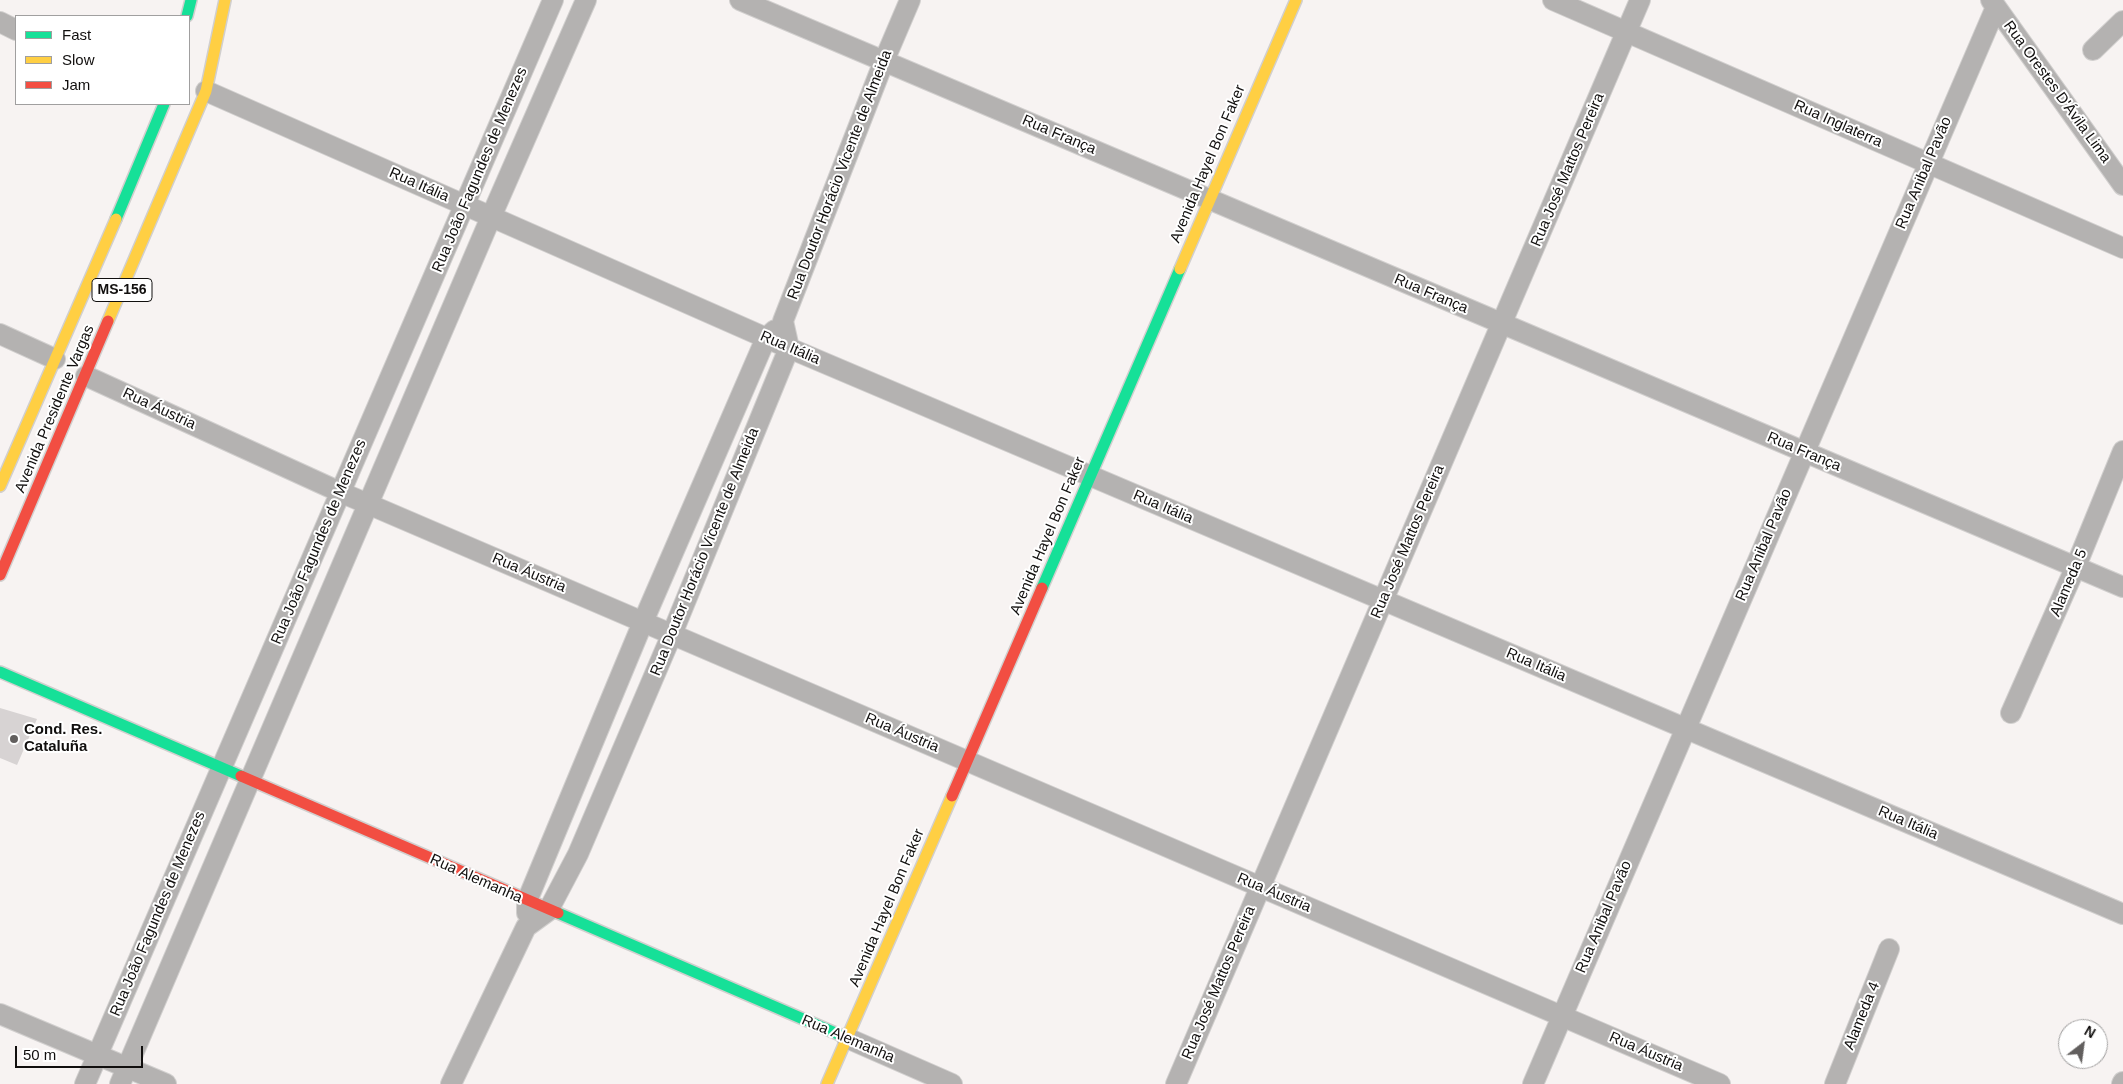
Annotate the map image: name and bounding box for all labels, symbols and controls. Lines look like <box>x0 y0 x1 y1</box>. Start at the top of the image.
legend <box>15 15 190 105</box>
street label: Rua Orestes D'Ávila Lima <box>1999 17 2115 167</box>
text: Fast <box>62 26 91 43</box>
street label: Rua Doutor Horácio Vicente de Almeida <box>784 48 896 302</box>
text: Slow <box>62 51 95 68</box>
street label: Rua João Fagundes de Menezes <box>429 65 531 275</box>
text: Jam <box>62 76 90 93</box>
street label: Avenida Hayel Bon Faker <box>1167 82 1249 246</box>
street label: Rua José Mattos Pereira <box>1527 91 1609 249</box>
street label: Rua Inglaterra <box>1791 96 1885 152</box>
street label: Rua França <box>1019 111 1099 159</box>
street label: Rua Anibal Pavão <box>1892 114 1956 232</box>
street label: Rua Itália <box>386 164 452 206</box>
street label: Rua França <box>1391 270 1471 318</box>
road number: MS-156 <box>92 278 152 302</box>
street label: Avenida Presidente Vargas <box>11 322 99 496</box>
street label: Rua Itália <box>757 327 823 369</box>
street label: Rua Áustria <box>120 384 198 434</box>
street label: Rua Doutor Horácio Vicente de Almeida <box>647 425 763 679</box>
street label: Rua França <box>1764 428 1844 476</box>
street label: Rua João Fagundes de Menezes <box>268 437 370 647</box>
street label: Avenida Hayel Bon Faker <box>1007 454 1089 618</box>
street label: Rua José Mattos Pereira <box>1367 463 1449 621</box>
street label: Rua Itália <box>1130 486 1196 528</box>
street label: Rua Anibal Pavão <box>1732 486 1796 604</box>
street label: Alameda 5 <box>2047 546 2091 620</box>
street label: Rua Áustria <box>489 549 569 597</box>
street label: Rua Itália <box>1503 644 1569 686</box>
street label: Rua Áustria <box>862 709 942 757</box>
place label: Cond. Res. Cataluña <box>24 721 102 756</box>
marker: Cond. Res. Cataluña <box>8 733 20 745</box>
street label: Rua Itália <box>1875 802 1941 844</box>
street label: Rua João Fagundes de Menezes <box>107 809 209 1019</box>
street label: Avenida Hayel Bon Faker <box>846 826 928 990</box>
street label: Rua Alemanha <box>427 851 525 907</box>
street label: Rua Anibal Pavão <box>1572 858 1636 976</box>
street label: Rua Áustria <box>1234 869 1314 917</box>
street label: Rua José Mattos Pereira <box>1178 904 1260 1062</box>
street label: Alameda 4 <box>1840 979 1884 1053</box>
street label: Rua Alemanha <box>799 1011 897 1067</box>
north arrow <box>2058 1019 2108 1069</box>
text: N <box>2082 1022 2098 1041</box>
street label: Rua Áustria <box>1606 1028 1686 1076</box>
scale bar <box>18 1036 145 1068</box>
text: 50 m <box>23 1046 56 1063</box>

